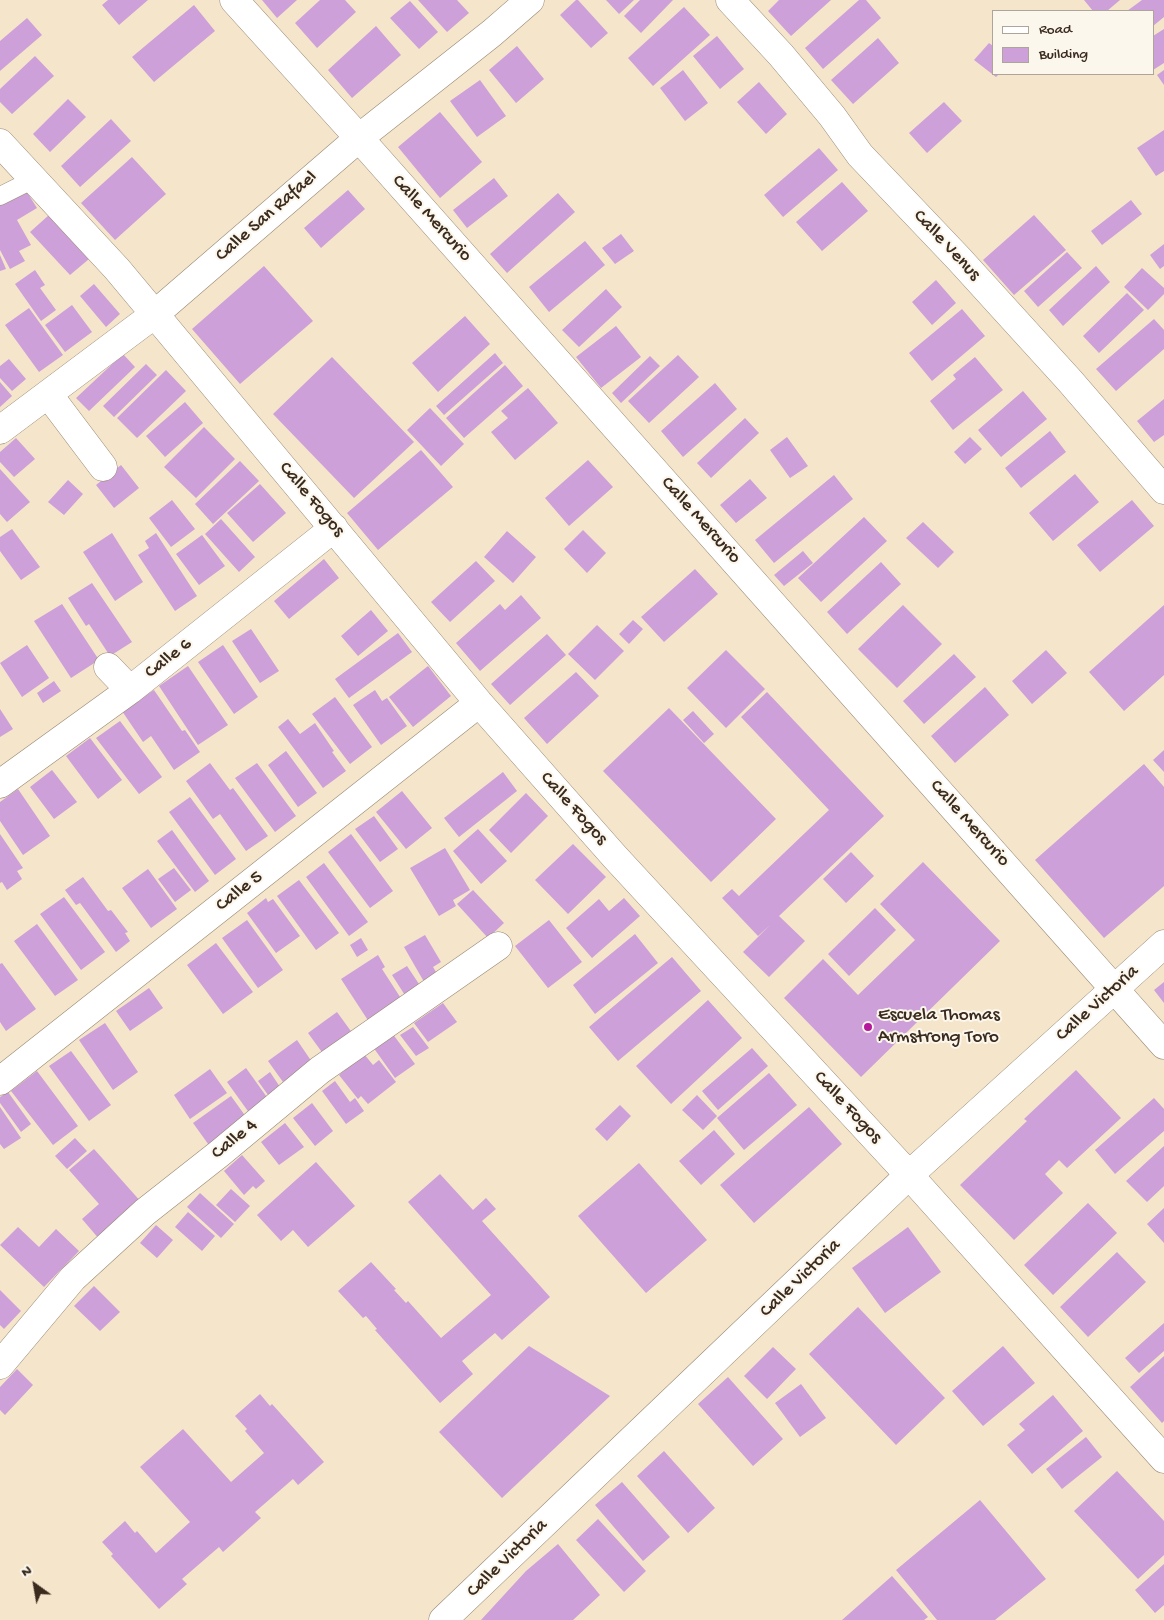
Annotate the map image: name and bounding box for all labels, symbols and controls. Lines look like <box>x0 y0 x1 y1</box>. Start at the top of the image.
legend <box>992 10 1154 75</box>
text: Road <box>1039 21 1072 39</box>
text: Building <box>1039 46 1088 64</box>
street label: Calle San Rafael <box>211 167 323 267</box>
street label: Calle Mercurio <box>386 171 476 267</box>
street label: Calle Venus <box>907 206 985 286</box>
street label: Calle Fogos <box>273 458 349 542</box>
street label: Calle Mercurio <box>655 473 745 569</box>
street label: Calle 6 <box>141 634 197 684</box>
street label: Calle Fogos <box>534 768 612 850</box>
street label: Calle Mercurio <box>924 776 1014 872</box>
street label: Calle 5 <box>212 867 268 917</box>
street label: Calle Victoria <box>1052 961 1144 1047</box>
place label: Escuela Thomas Armstrong Toro <box>878 1005 1000 1049</box>
marker: Escuela Thomas Armstrong Toro <box>862 1021 874 1033</box>
street label: Calle Fogos <box>808 1067 886 1149</box>
street label: Calle 4 <box>207 1115 263 1165</box>
street label: Calle Victoria <box>756 1235 846 1323</box>
street label: Calle Victoria <box>463 1515 553 1603</box>
north arrow <box>10 1560 60 1610</box>
text: N <box>18 1562 35 1581</box>

